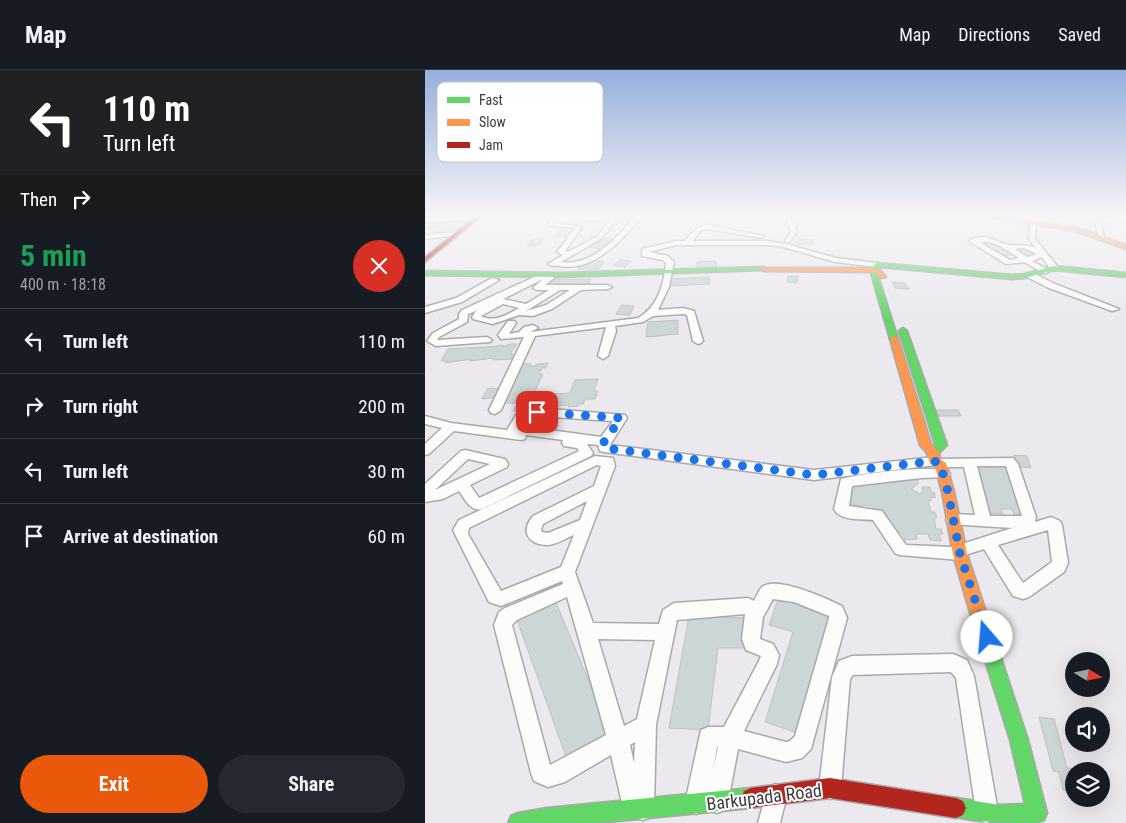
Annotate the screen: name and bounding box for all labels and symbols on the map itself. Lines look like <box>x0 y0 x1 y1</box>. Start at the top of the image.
legend <box>437 82 603 162</box>
text: Fast <box>479 92 503 108</box>
text: Slow <box>479 114 506 130</box>
text: Jam <box>479 137 503 153</box>
pin <box>516 391 558 433</box>
position arrow <box>960 610 1012 662</box>
north arrow <box>1065 652 1110 698</box>
street label: Barkupada Road <box>705 780 823 814</box>

